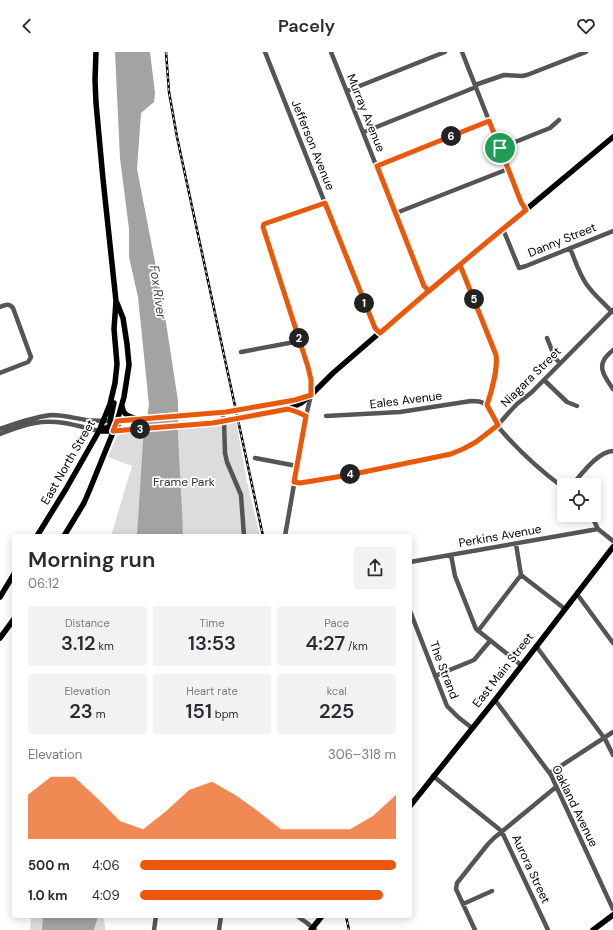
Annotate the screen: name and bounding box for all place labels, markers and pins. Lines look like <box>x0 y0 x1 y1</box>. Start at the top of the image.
pin: 6 <box>441 126 461 146</box>
pin <box>483 131 517 165</box>
pin: 5 <box>464 289 484 309</box>
pin: 1 <box>354 293 374 313</box>
pin: 2 <box>289 328 309 348</box>
pin: 3 <box>130 419 150 439</box>
pin: 4 <box>340 464 360 484</box>

